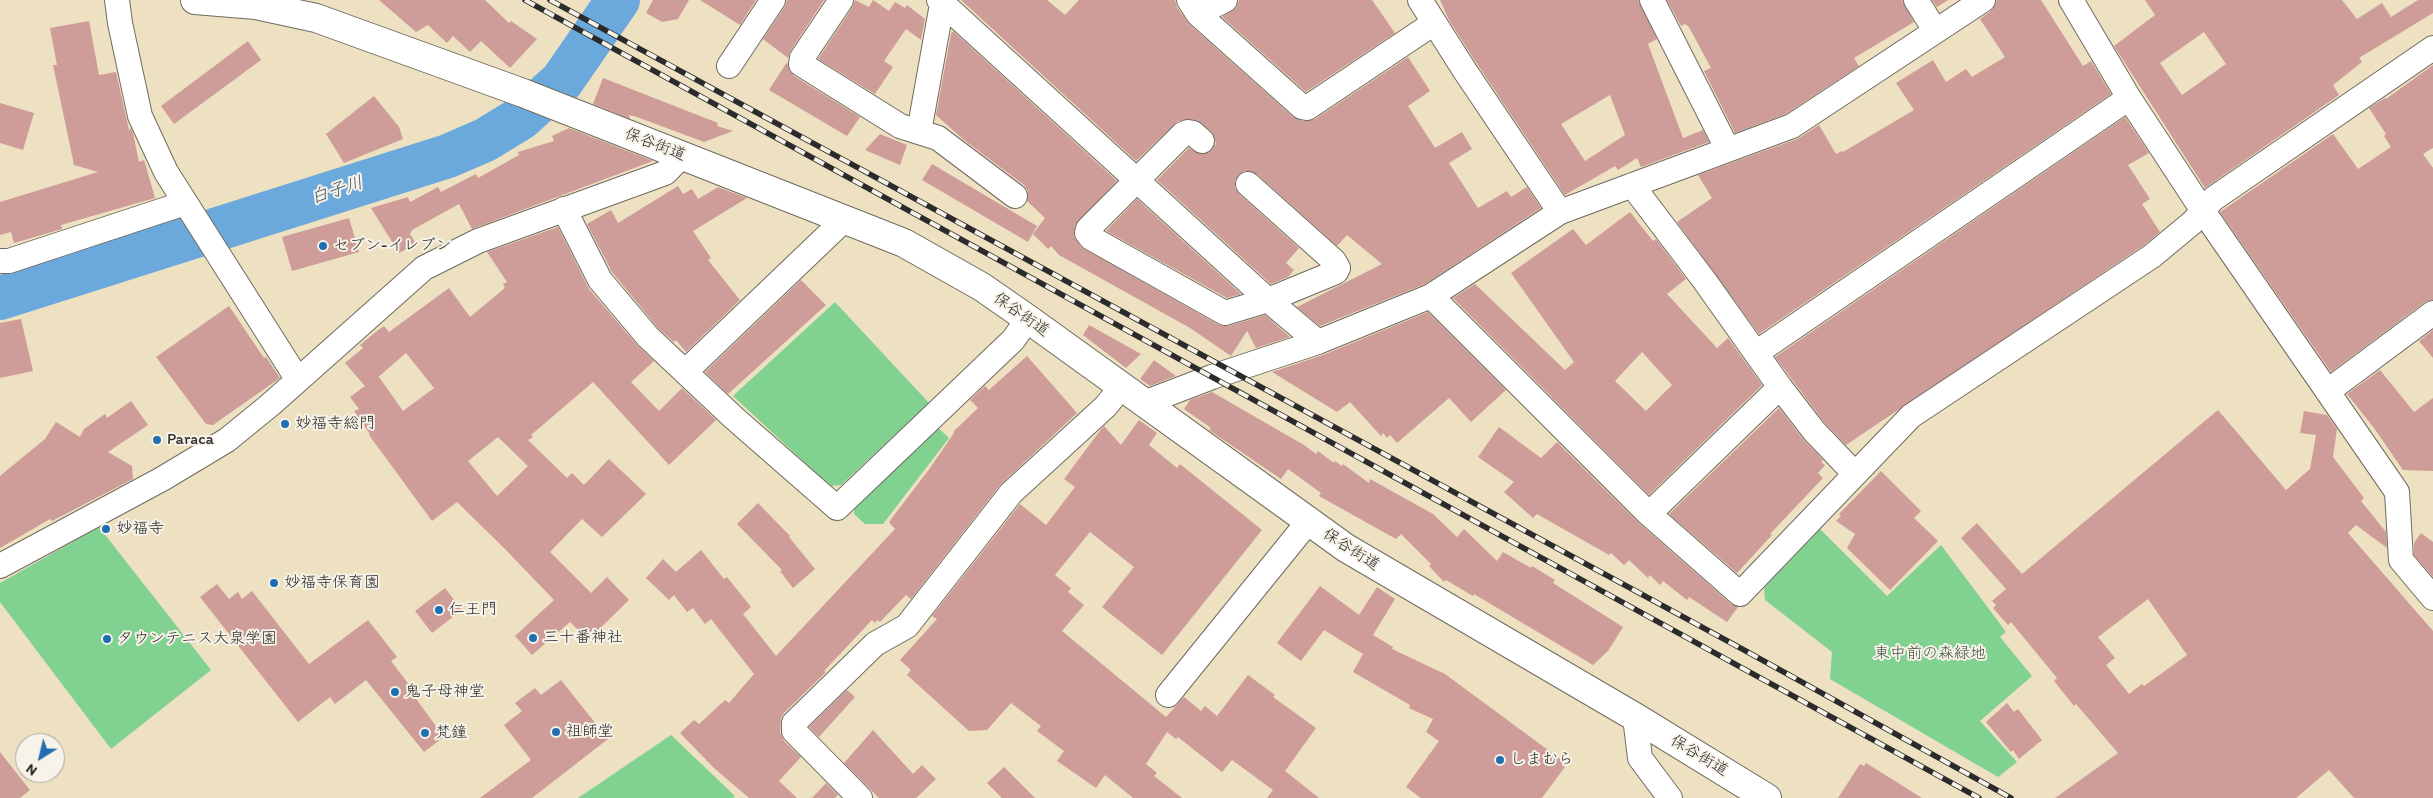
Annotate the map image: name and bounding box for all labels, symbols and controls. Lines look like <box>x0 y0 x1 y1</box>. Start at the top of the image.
street label: 保谷街道 <box>622 125 688 165</box>
water label: 白子川 <box>308 172 366 210</box>
place label: セブン-イレブン <box>333 236 451 256</box>
marker: セブン-イレブン <box>317 240 329 252</box>
street label: 保谷街道 <box>989 289 1053 341</box>
place label: 妙福寺総門 <box>295 414 375 434</box>
marker: 妙福寺総門 <box>279 418 291 430</box>
place label: Paraca <box>167 430 214 450</box>
marker: Paraca <box>151 434 163 446</box>
place label: 妙福寺 <box>116 519 164 539</box>
marker: 妙福寺 <box>100 523 112 535</box>
street label: 保谷街道 <box>1319 525 1383 575</box>
place label: 妙福寺保育園 <box>284 573 380 593</box>
marker: 妙福寺保育園 <box>268 577 280 589</box>
place label: 仁王門 <box>449 600 497 620</box>
marker: 仁王門 <box>433 604 445 616</box>
place label: 三十番神社 <box>543 628 623 648</box>
place label: タウンテニス大泉学園 <box>117 629 277 649</box>
marker: 三十番神社 <box>527 632 539 644</box>
marker: タウンテニス大泉学園 <box>101 633 113 645</box>
park label: 東中前の森緑地 <box>1874 644 1986 664</box>
place label: 鬼子母神堂 <box>405 682 485 702</box>
marker: 鬼子母神堂 <box>389 686 401 698</box>
place label: 祖師堂 <box>566 722 614 742</box>
place label: 梵鐘 <box>435 723 467 743</box>
marker: 祖師堂 <box>550 726 562 738</box>
marker: 梵鐘 <box>419 727 431 739</box>
street label: 保谷街道 <box>1667 731 1731 781</box>
north arrow <box>15 733 65 783</box>
place label: しまむら <box>1510 750 1574 770</box>
marker: しまむら <box>1494 754 1506 766</box>
text: N <box>23 760 40 779</box>

